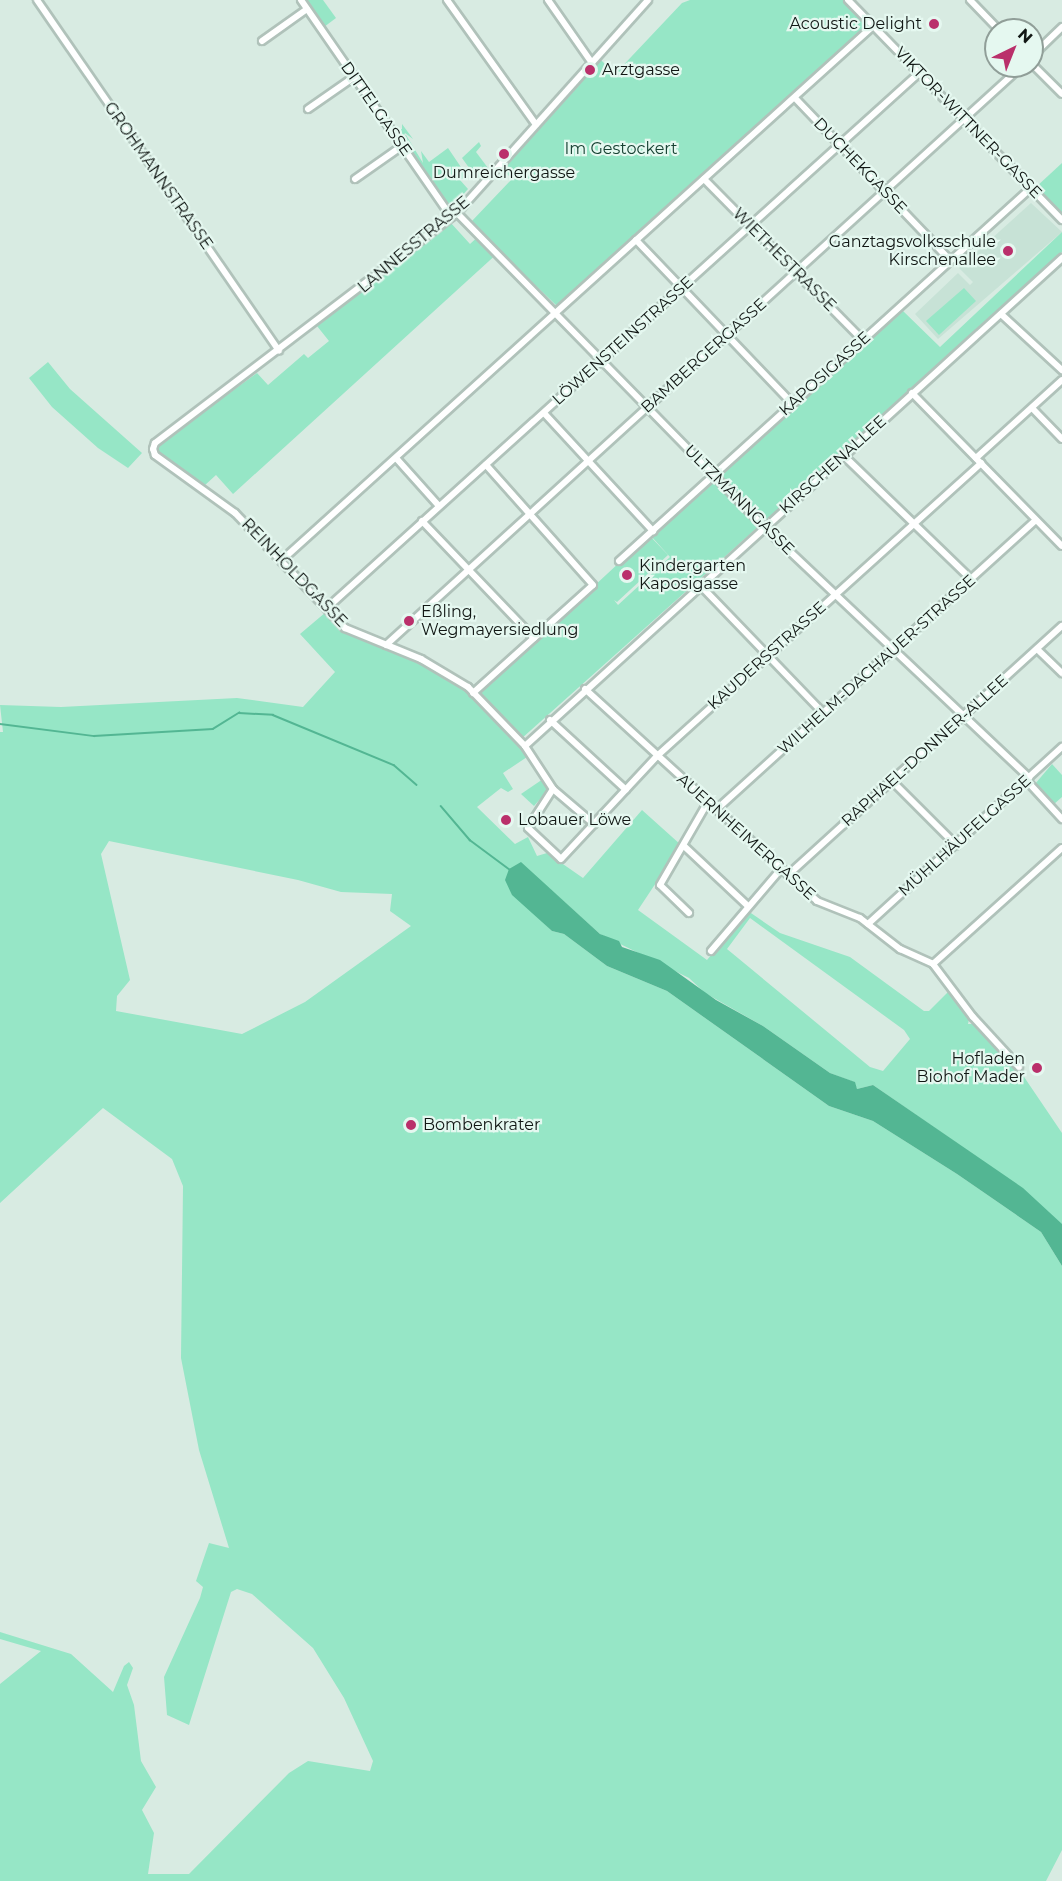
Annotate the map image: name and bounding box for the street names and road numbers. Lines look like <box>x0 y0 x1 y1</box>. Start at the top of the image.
street label: VIKTOR-WITTNER-GASSE <box>891 43 1045 203</box>
street label: DITTELGASSE <box>336 58 416 160</box>
street label: GROHMANNSTRASSE <box>100 99 216 253</box>
street label: DUCHEKGASSE <box>809 114 911 218</box>
street label: LANNESSTRASSE <box>354 193 474 297</box>
street label: WIETHESTRASSE <box>728 204 840 316</box>
street label: LÖWENSTEINSTRASSE <box>548 273 698 409</box>
street label: BAMBERGERGASSE <box>637 295 771 417</box>
street label: KAPOSIGASSE <box>775 328 875 420</box>
street label: KIRSCHENALLEE <box>776 412 890 518</box>
street label: ULTZMANNGASSE <box>680 441 798 559</box>
street label: REINHOLDGASSE <box>237 515 351 631</box>
street label: WILHELM-DACHAUER-STRASSE <box>774 571 980 759</box>
street label: KAUDERSSTRASSE <box>704 598 830 714</box>
street label: RAPHAEL-DONNER-ALLEE <box>838 671 1012 831</box>
street label: AUERNHEIMERGASSE <box>673 770 819 904</box>
street label: MÜHLHÄUFELGASSE <box>895 771 1035 901</box>

